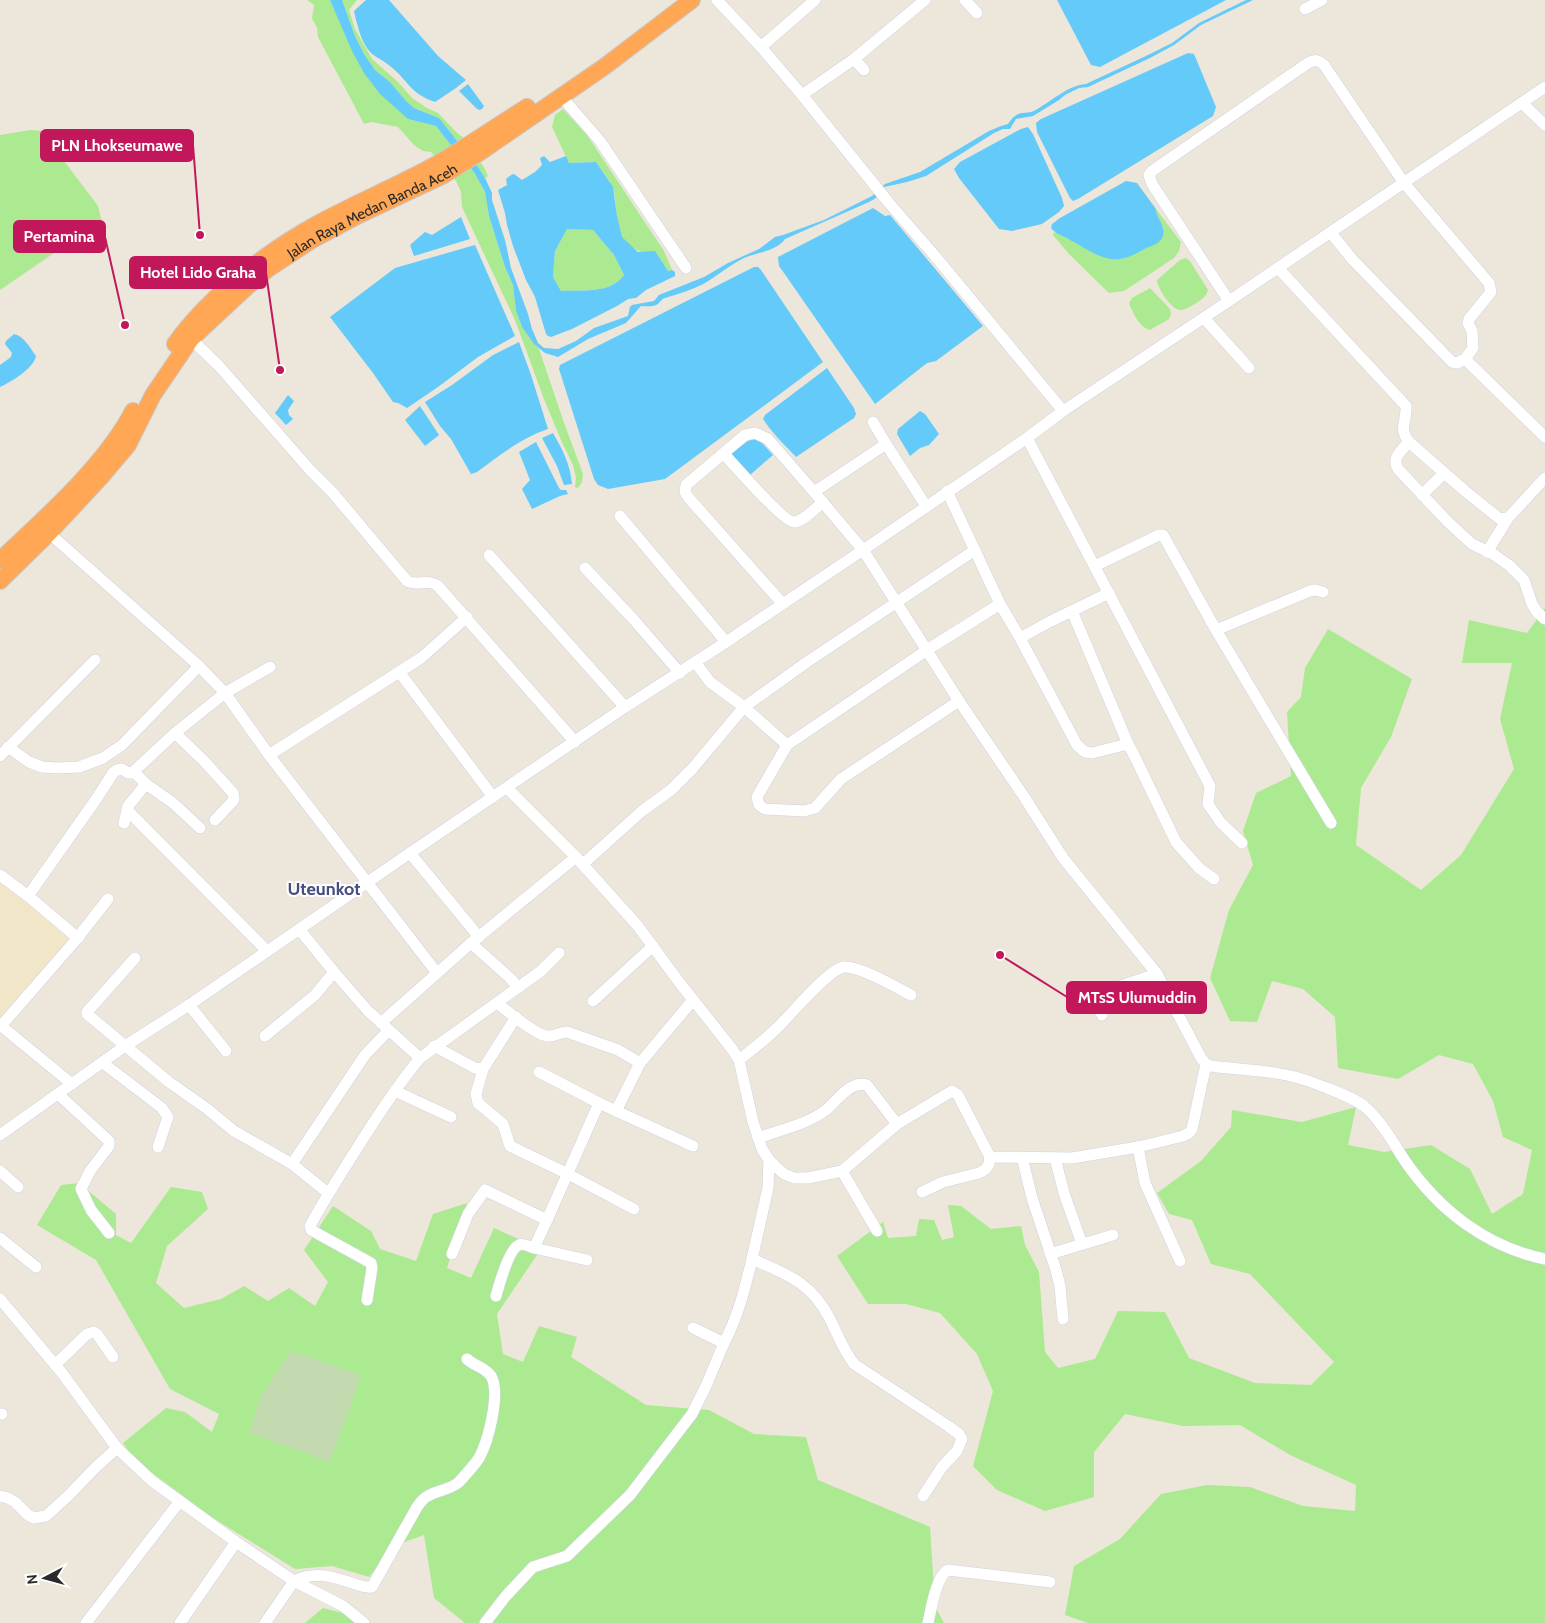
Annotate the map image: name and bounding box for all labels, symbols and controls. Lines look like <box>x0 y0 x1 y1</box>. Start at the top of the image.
callout: PLN Lhokseumawe <box>41 130 193 161</box>
text: PLN Lhokseumawe <box>51 136 183 155</box>
street label: Jalan Raya Medan Banda Aceh <box>283 160 461 263</box>
callout: Pertamina <box>14 221 105 252</box>
text: Pertamina <box>24 227 94 246</box>
callout: Hotel Lido Graha <box>130 257 266 288</box>
text: Hotel Lido Graha <box>140 263 256 282</box>
district label: Uteunkot <box>288 878 360 900</box>
callout: MTsS Ulumuddin <box>1067 982 1206 1013</box>
text: MTsS Ulumuddin <box>1078 988 1196 1007</box>
north arrow <box>20 1553 70 1603</box>
text: N <box>23 1573 42 1585</box>

